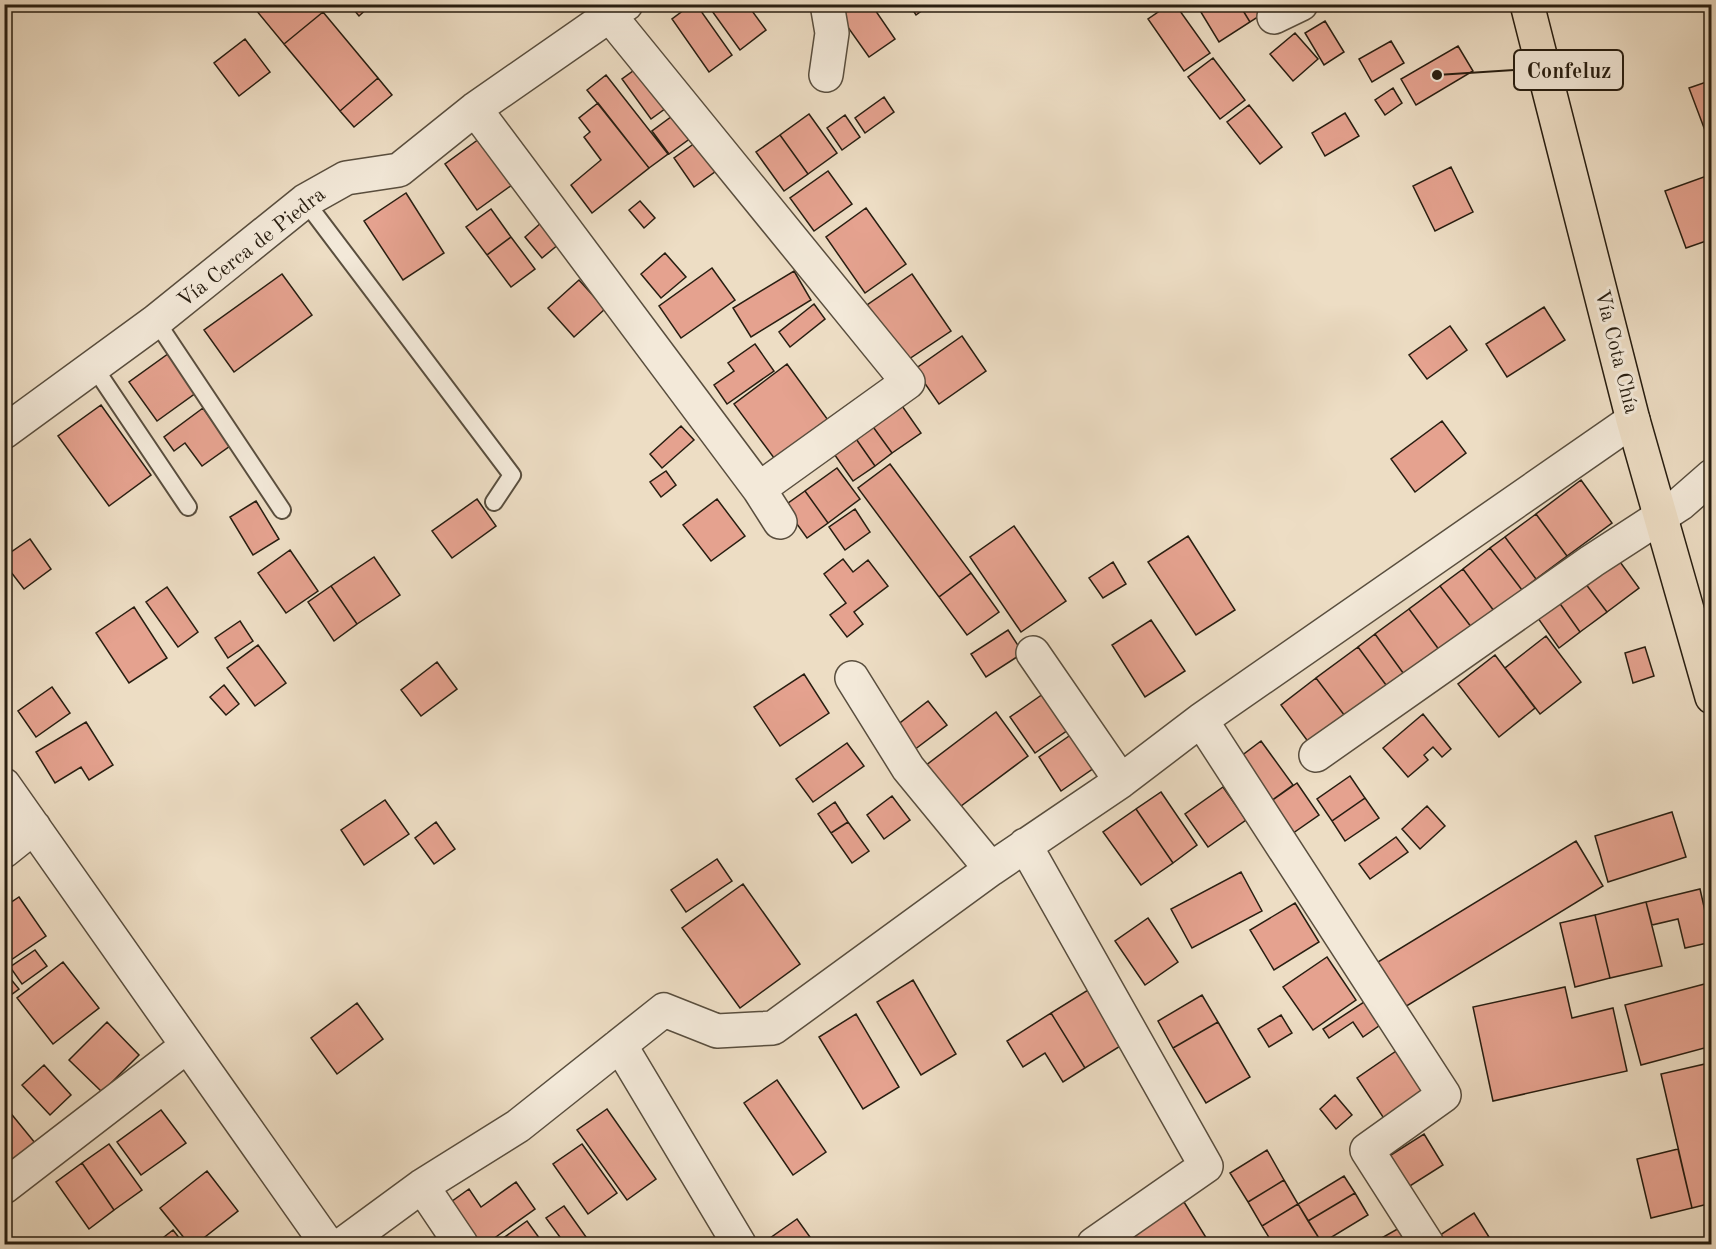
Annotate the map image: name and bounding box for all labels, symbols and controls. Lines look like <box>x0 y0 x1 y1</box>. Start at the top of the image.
callout: Confeluz <box>1514 50 1623 90</box>
text: Confeluz <box>1527 61 1611 83</box>
street label: Vía Cerca de Piedra <box>174 184 330 312</box>
street label: Vía Cota Chía <box>1590 288 1642 416</box>

